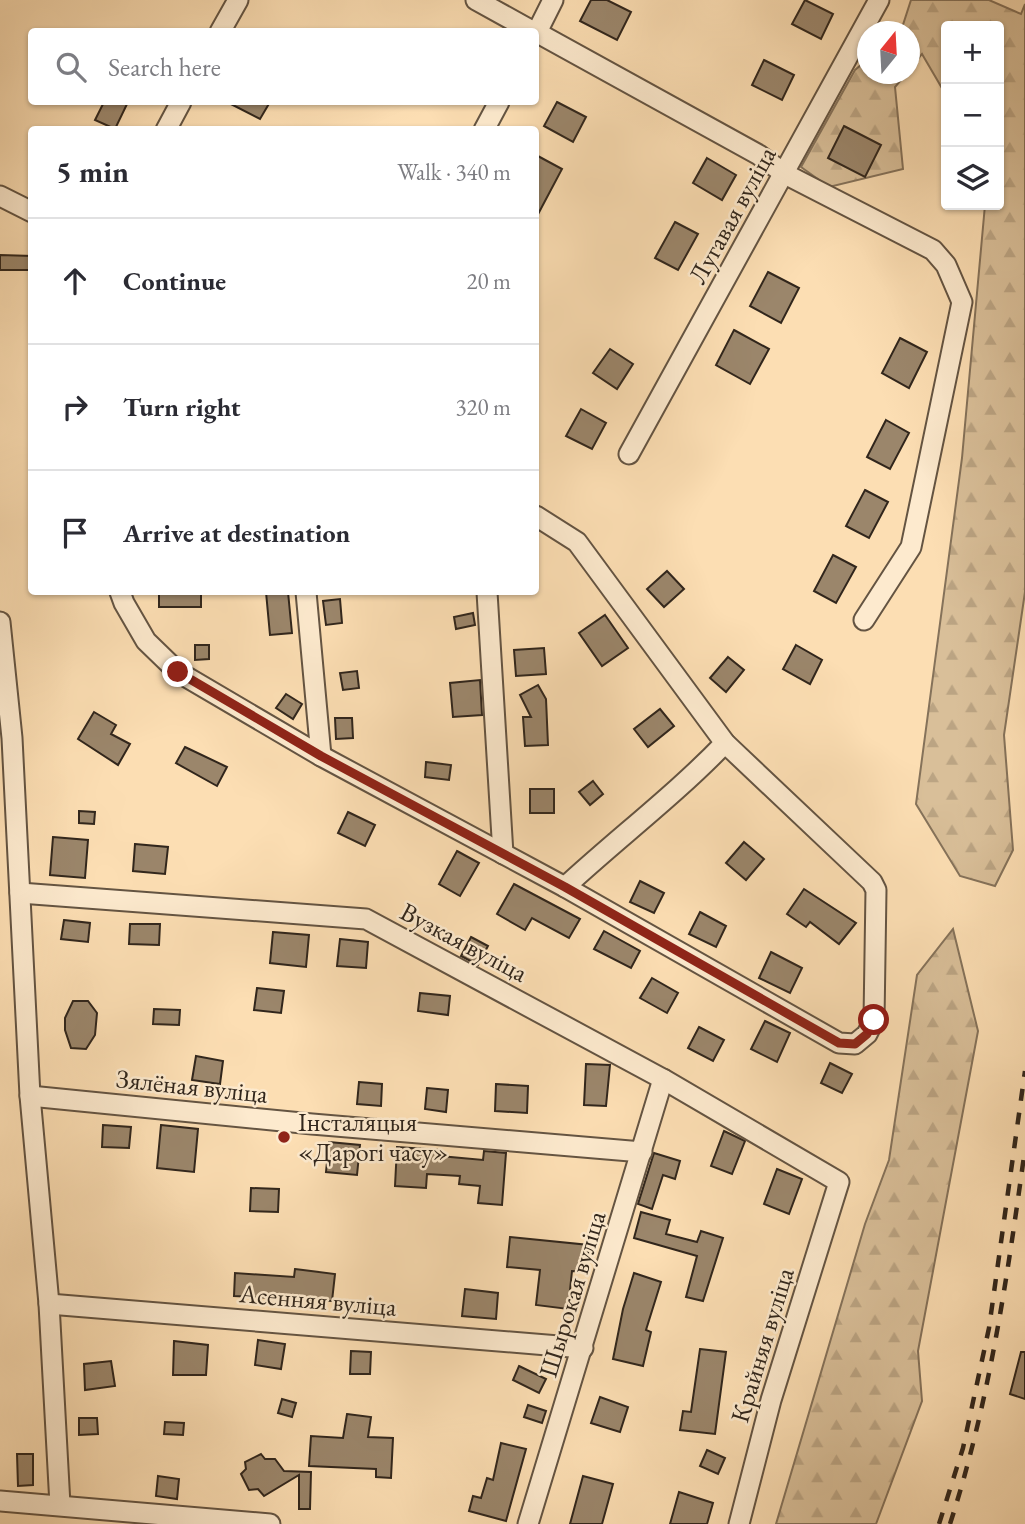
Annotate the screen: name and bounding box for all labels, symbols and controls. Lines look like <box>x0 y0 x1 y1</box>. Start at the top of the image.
north arrow <box>857 21 920 84</box>
map controls <box>941 21 1004 210</box>
button: + <box>941 21 1004 84</box>
search box <box>28 28 539 105</box>
icon: search <box>52 48 90 86</box>
text: Search here <box>108 50 221 84</box>
button: − <box>941 84 1004 147</box>
street label: Лугавая вуліца <box>680 140 784 290</box>
button: layers <box>941 147 1004 210</box>
text: 5 min <box>56 152 129 191</box>
text: Walk · 340 m <box>397 157 511 187</box>
icon: ahead <box>56 262 94 300</box>
text: Continue <box>123 264 226 298</box>
text: 20 m <box>466 266 511 296</box>
icon: right <box>56 388 94 426</box>
text: Turn right <box>123 390 241 424</box>
text: 320 m <box>455 392 511 422</box>
icon: arrive <box>56 514 94 552</box>
text: Arrive at destination <box>123 516 350 550</box>
route end <box>162 656 193 687</box>
street label: Вузкая вуліца <box>394 894 534 990</box>
route start <box>858 1004 889 1035</box>
street label: Зялёная вуліца <box>115 1061 270 1111</box>
place label: Інсталяцыя «Дарогі часу» <box>298 1105 448 1169</box>
marker: Інсталяцыя «Дарогі часу» <box>276 1129 292 1145</box>
street label: Шырокая вуліца <box>531 1206 614 1381</box>
street label: Крайняя вуліца <box>722 1263 802 1427</box>
street label: Асенняя вуліца <box>237 1276 399 1324</box>

